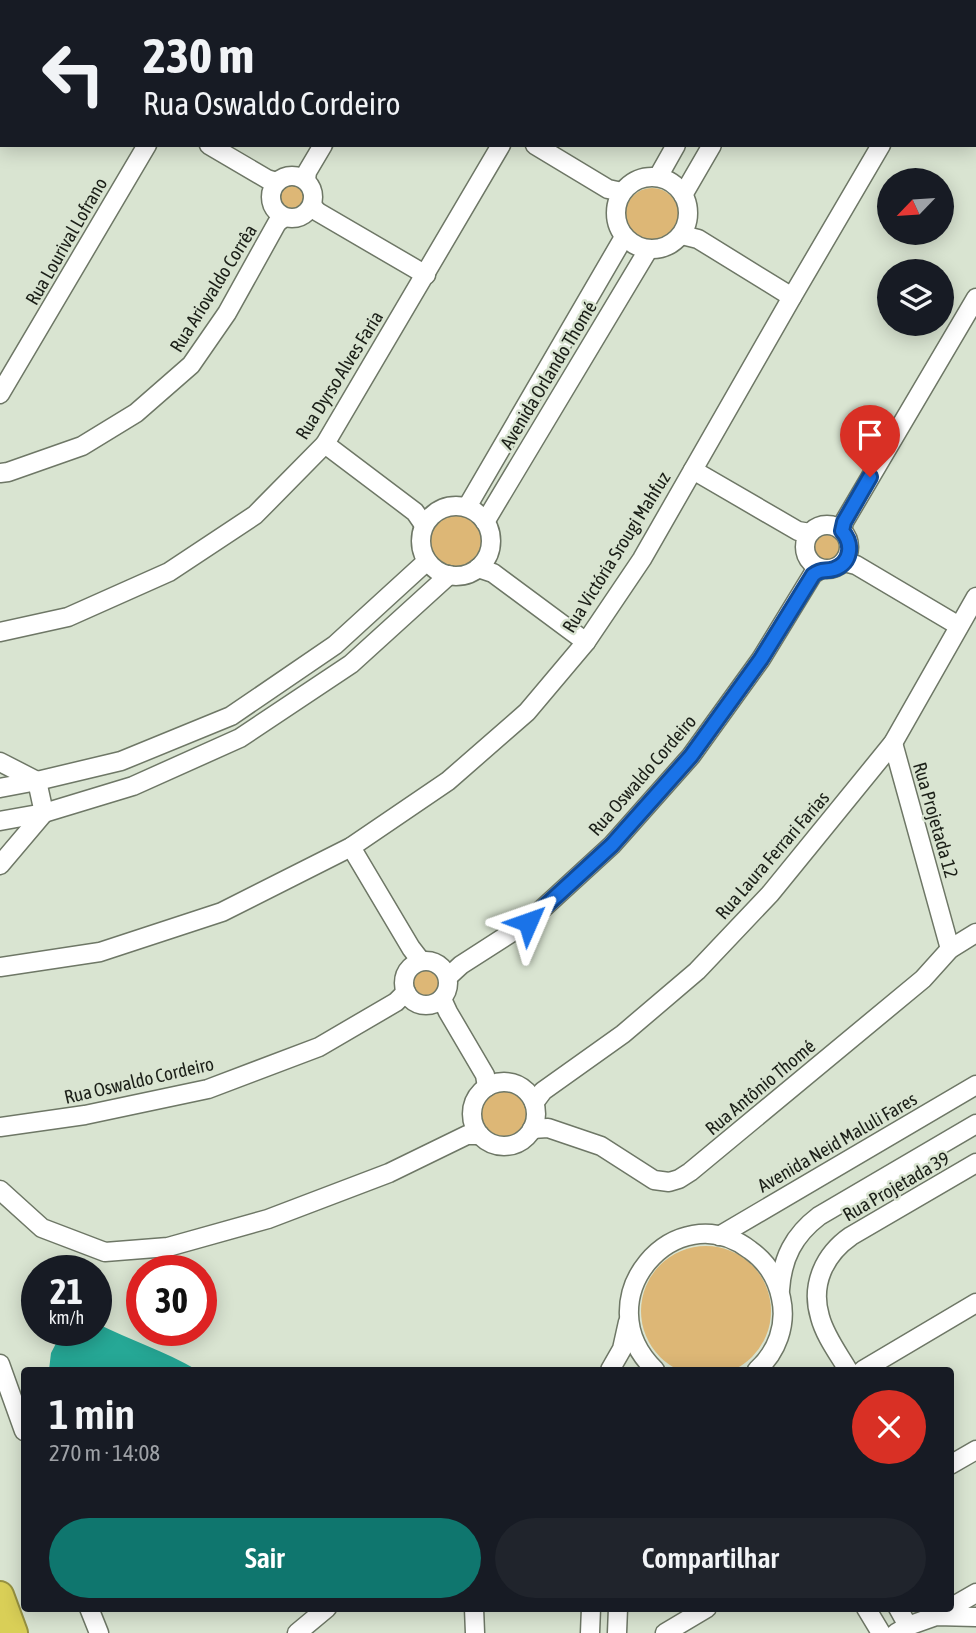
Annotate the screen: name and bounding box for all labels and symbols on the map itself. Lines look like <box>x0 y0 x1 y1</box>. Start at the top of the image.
north arrow <box>877 168 954 245</box>
street label: Rua Lourival Lofrano <box>21 173 111 309</box>
street label: Rua Ariovaldo Corrêa <box>165 220 261 356</box>
street label: Avenida Orlando Thomé <box>495 297 601 453</box>
street label: Rua Dyrso Alves Faria <box>291 307 387 443</box>
pin <box>840 405 900 477</box>
street label: Rua Victória Srougi Mahfuz <box>558 467 675 636</box>
street label: Rua Oswaldo Cordeiro <box>584 710 701 840</box>
street label: Rua Projetada 12 <box>909 759 963 881</box>
street label: Rua Laura Ferrari Farias <box>711 786 834 923</box>
position arrow <box>491 885 565 959</box>
street label: Rua Antônio Thomé <box>701 1035 819 1139</box>
street label: Rua Oswaldo Cordeiro <box>62 1052 216 1108</box>
street label: Avenida Neid Maluli Fares <box>753 1087 921 1197</box>
street label: Rua Projetada 39 <box>839 1147 953 1225</box>
speed limit sign: 30 <box>126 1255 217 1346</box>

